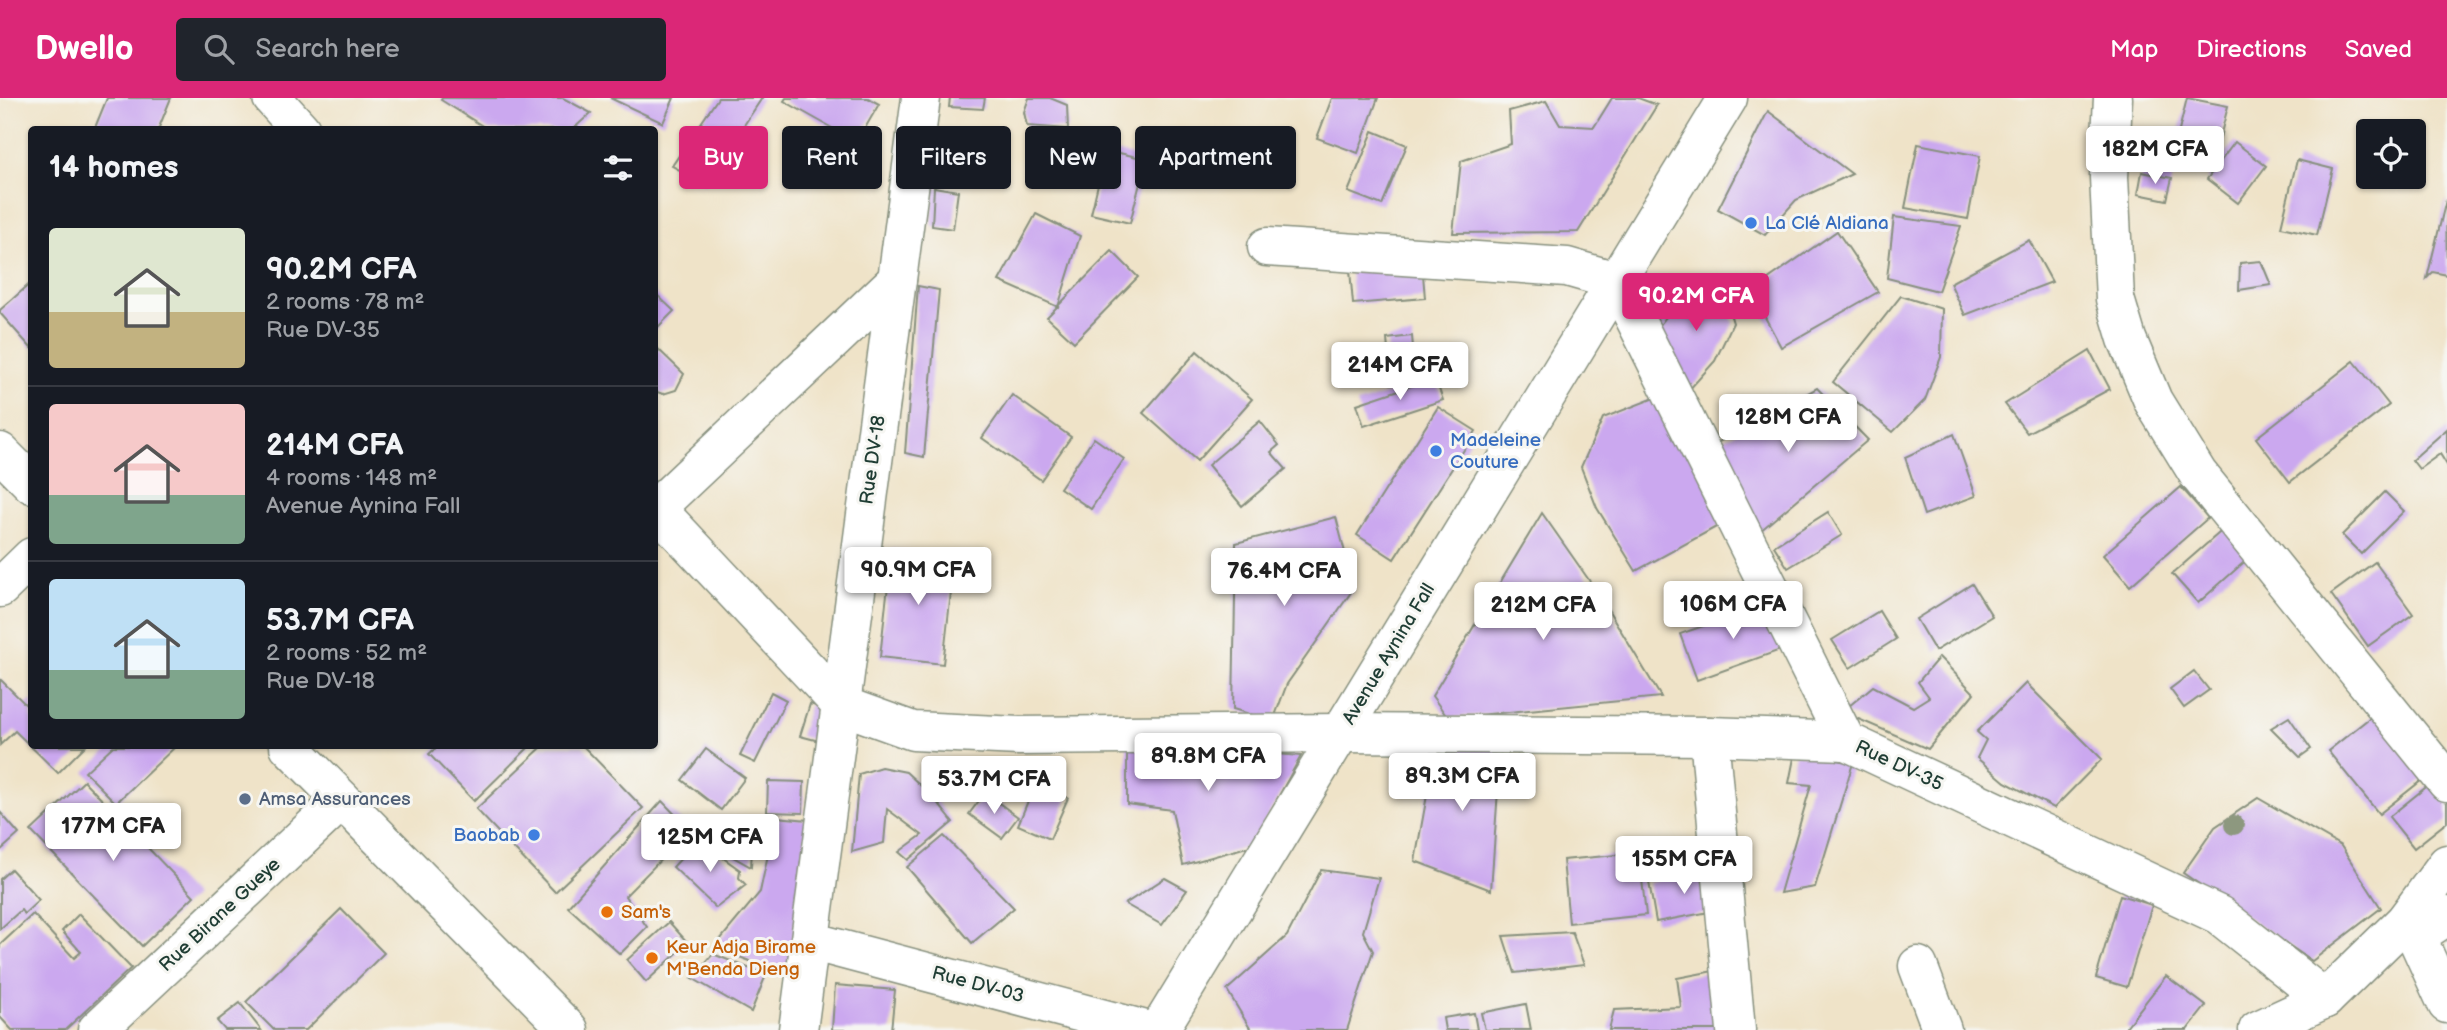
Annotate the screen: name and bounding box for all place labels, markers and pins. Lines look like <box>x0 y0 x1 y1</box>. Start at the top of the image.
pin: 182M CFA <box>2083 126 2227 186</box>
place label: La Clé Aldiana <box>1765 212 1889 235</box>
marker: La Clé Aldiana <box>1743 215 1759 231</box>
pin: 90.2M CFA <box>1616 274 1776 333</box>
pin: 214M CFA <box>1328 342 1472 402</box>
pin: 128M CFA <box>1716 394 1860 454</box>
place label: Madeleine Couture <box>1450 429 1541 474</box>
marker: Madeleine Couture <box>1428 443 1444 459</box>
pin: 90.9M CFA <box>838 547 998 607</box>
pin: 76.4M CFA <box>1204 548 1364 608</box>
pin: 212M CFA <box>1471 582 1615 642</box>
pin: 106M CFA <box>1661 582 1805 641</box>
pin: 89.8M CFA <box>1128 734 1288 793</box>
pin: 89.3M CFA <box>1382 754 1542 813</box>
pin: 53.7M CFA <box>914 756 1074 816</box>
place label: Amsa Assurances <box>259 788 411 811</box>
marker: Amsa Assurances <box>237 791 253 807</box>
pin: 177M CFA <box>41 804 185 863</box>
pin: 125M CFA <box>638 814 782 874</box>
place label: Baobab <box>453 824 520 847</box>
marker: Baobab <box>526 827 542 843</box>
pin: 155M CFA <box>1612 836 1756 896</box>
place label: Sam's <box>621 901 671 924</box>
marker: Sam's <box>599 904 615 920</box>
place label: Keur Adja Birame M'Benda Dieng <box>666 936 816 981</box>
marker: Keur Adja Birame M'Benda Dieng <box>644 950 660 966</box>

